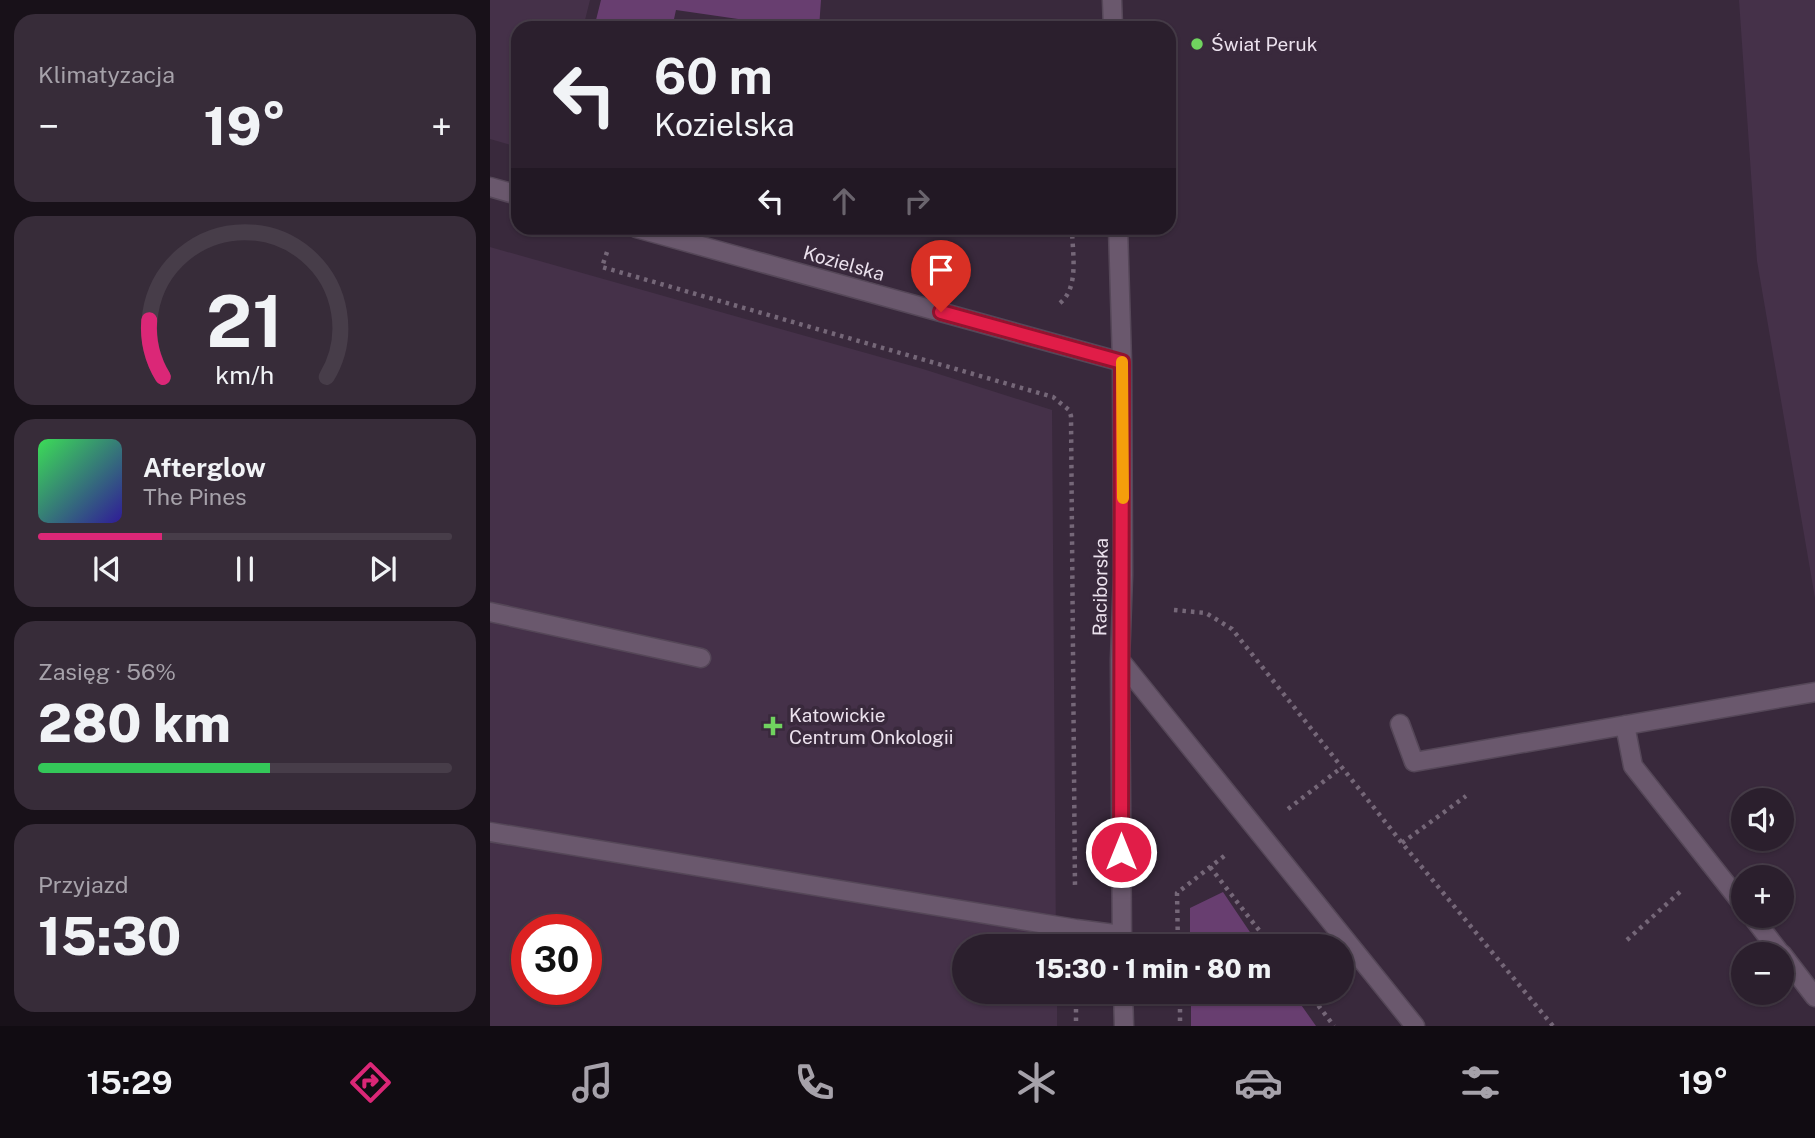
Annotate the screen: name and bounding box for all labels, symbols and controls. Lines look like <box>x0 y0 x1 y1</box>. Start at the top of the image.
place label: Świat Peruk <box>1211 33 1318 55</box>
marker: Świat Peruk <box>1189 36 1205 52</box>
text: 60 m <box>654 47 773 105</box>
icon: left <box>539 49 630 140</box>
text: Klimatyzacja <box>38 61 175 88</box>
text: 19° <box>204 96 286 157</box>
text: − <box>38 104 59 149</box>
text: + <box>431 104 452 149</box>
text: Kozielska <box>654 106 795 143</box>
icon: left <box>752 182 790 220</box>
icon: ahead <box>825 182 863 220</box>
icon: right <box>898 182 936 220</box>
pin <box>911 240 971 312</box>
street label: Kozielska <box>801 241 887 285</box>
icon: arrive <box>922 251 960 289</box>
text: 21 <box>206 278 284 363</box>
text: km/h <box>216 359 274 389</box>
text: Afterglow <box>143 452 266 483</box>
text: The Pines <box>143 483 247 510</box>
street label: Raciborska <box>1088 538 1112 636</box>
icon: previous <box>88 550 126 588</box>
icon: pause <box>226 550 264 588</box>
icon: next <box>364 550 402 588</box>
text: Zasięg · 56% <box>38 658 176 685</box>
text: 280 km <box>38 693 231 754</box>
place label: Katowickie Centrum Onkologii <box>789 704 953 748</box>
marker: Katowickie Centrum Onkologii <box>763 716 783 736</box>
map controls <box>1731 788 1794 1005</box>
button: sound <box>1731 788 1794 851</box>
position arrow <box>1084 815 1158 889</box>
button: + <box>1731 865 1794 928</box>
text: Przyjazd <box>38 871 128 898</box>
text: 15:30 <box>38 906 181 967</box>
speed limit sign: 30 <box>511 914 602 1005</box>
button: − <box>1731 942 1794 1005</box>
text: 15:30 · 1 min · 80 m <box>1035 953 1271 984</box>
icon: directions <box>346 1058 395 1107</box>
icon: music <box>568 1058 617 1107</box>
icon: phone <box>790 1058 839 1107</box>
icon: climate <box>1012 1058 1061 1107</box>
icon: car <box>1234 1058 1283 1107</box>
icon: filters <box>1456 1058 1505 1107</box>
text: 15:29 <box>87 1064 173 1101</box>
text: 19° <box>1678 1064 1728 1101</box>

